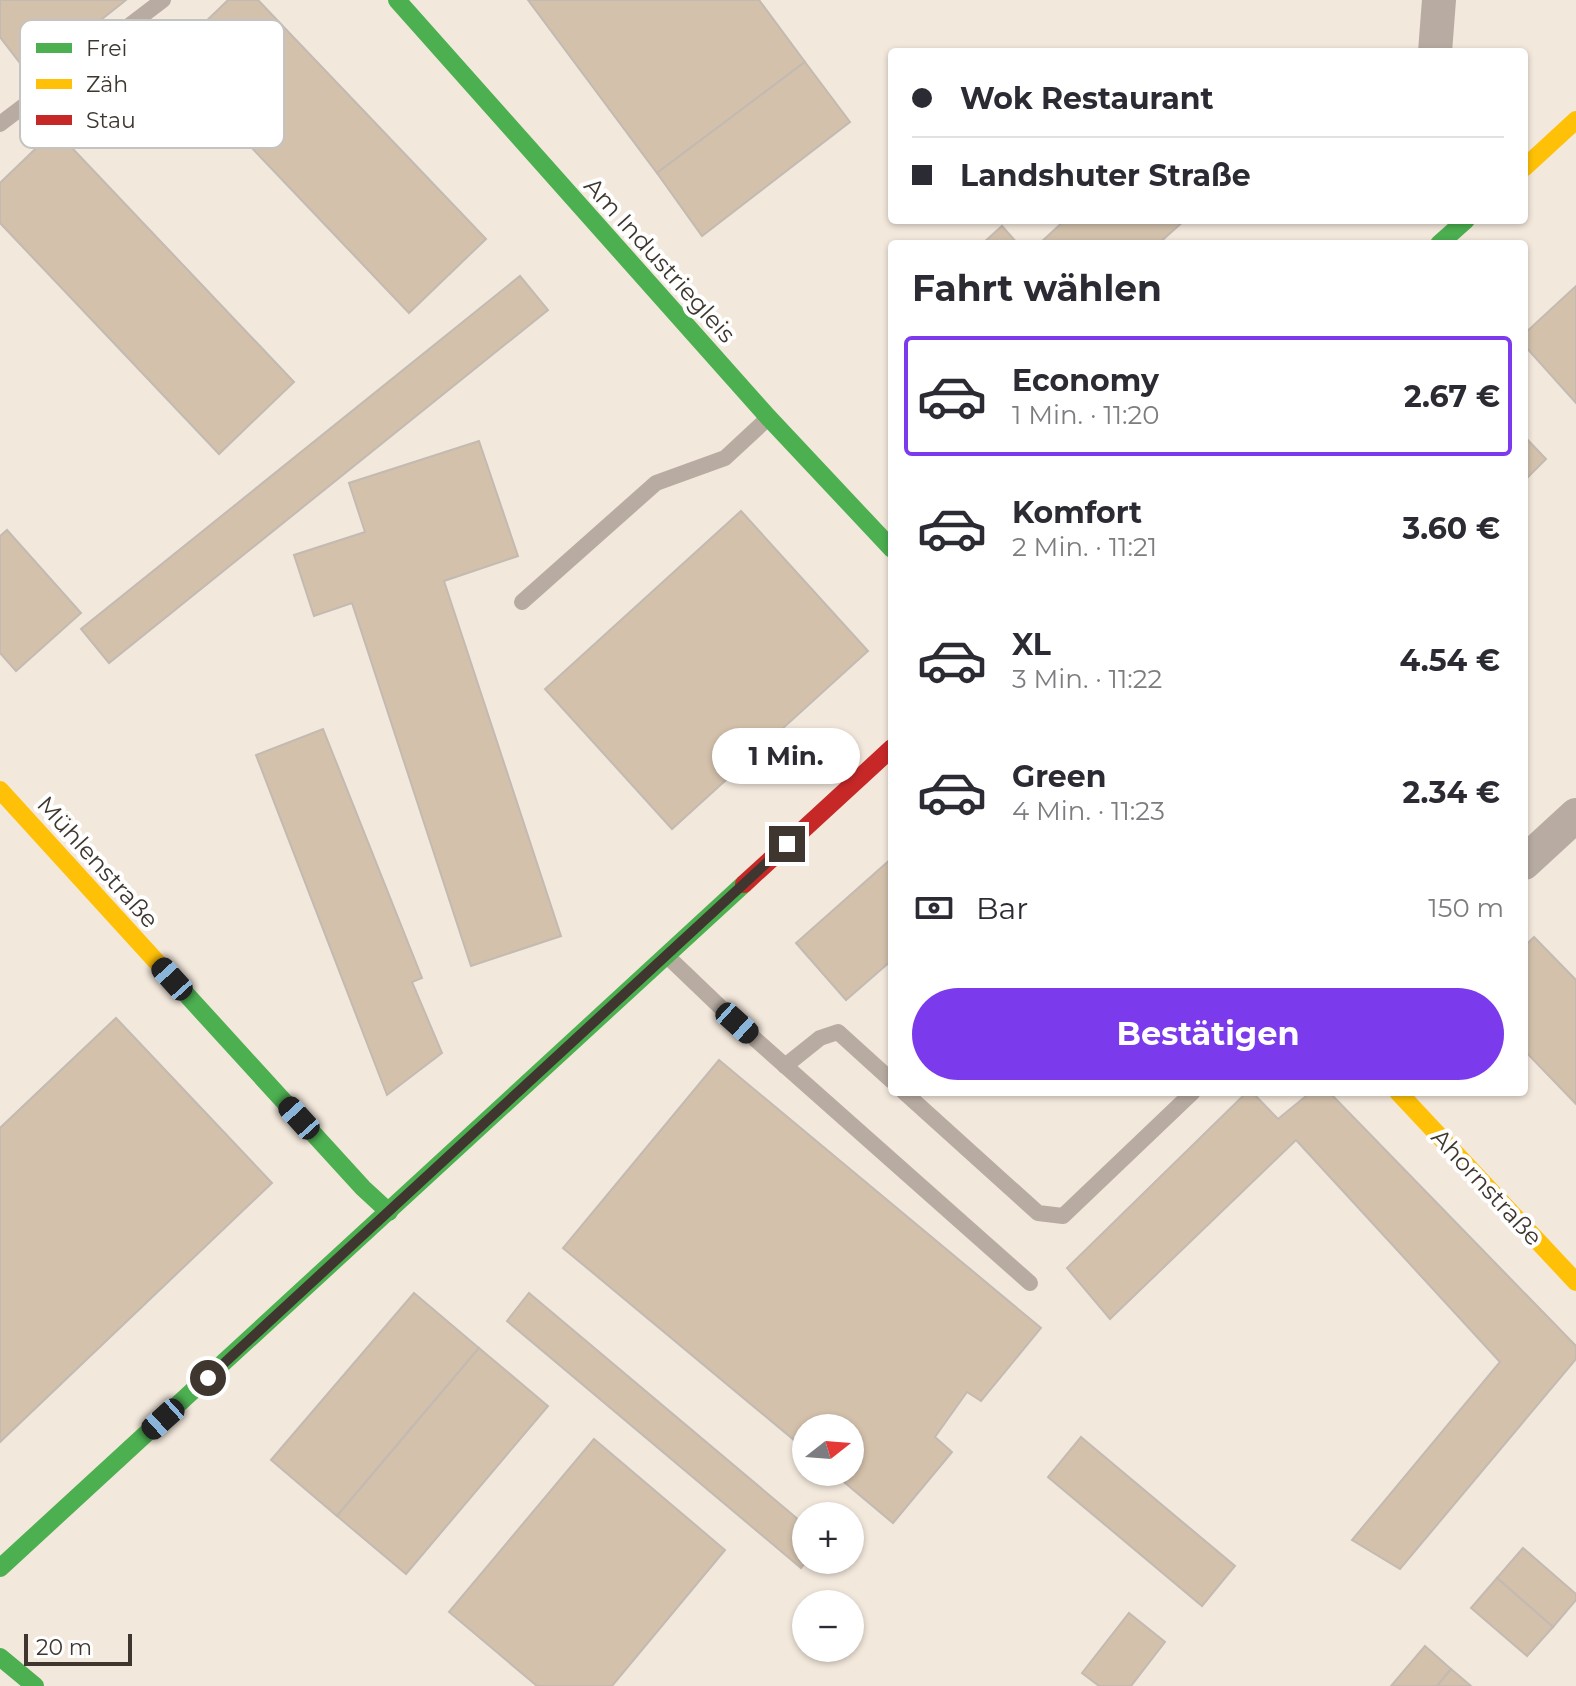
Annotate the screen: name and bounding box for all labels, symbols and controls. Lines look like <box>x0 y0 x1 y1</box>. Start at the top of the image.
legend <box>20 20 284 148</box>
text: Frei <box>86 35 127 62</box>
text: Zäh <box>86 71 128 98</box>
text: Wok Restaurant <box>960 80 1214 117</box>
text: Stau <box>86 107 136 134</box>
text: Landshuter Straße <box>960 157 1251 194</box>
street label: Am Industriegleis <box>578 171 742 349</box>
text: Fahrt wählen <box>912 266 1162 310</box>
icon: car <box>916 360 988 432</box>
text: Economy <box>1012 362 1159 399</box>
text: 2.67 € <box>1404 378 1500 415</box>
text: 1 Min. · 11:20 <box>1012 399 1160 431</box>
icon: car <box>916 492 988 564</box>
text: Komfort <box>1012 494 1142 531</box>
text: 3.60 € <box>1402 510 1500 547</box>
text: 2 Min. · 11:21 <box>1012 531 1157 563</box>
icon: car <box>916 624 988 696</box>
text: XL <box>1012 626 1051 663</box>
text: 4.54 € <box>1400 642 1500 679</box>
text: 3 Min. · 11:22 <box>1012 663 1162 695</box>
callout: 1 Min. <box>713 728 861 784</box>
text: 1 Min. <box>749 740 823 772</box>
icon: car <box>916 756 988 828</box>
text: Green <box>1012 758 1106 795</box>
text: 2.34 € <box>1403 774 1500 811</box>
street label: Mühlenstraße <box>31 790 165 934</box>
text: 4 Min. · 11:23 <box>1012 795 1165 827</box>
route end <box>769 826 805 862</box>
icon: cash <box>912 886 956 930</box>
text: Bar <box>976 890 1028 927</box>
text: 150 m <box>1428 892 1504 924</box>
car <box>147 953 197 1005</box>
button: Bestätigen <box>912 988 1504 1080</box>
car <box>711 998 763 1048</box>
car <box>274 1092 324 1144</box>
street label: Ahornstraße <box>1426 1123 1548 1251</box>
route start <box>190 1360 226 1396</box>
car <box>137 1394 189 1444</box>
north arrow <box>792 1414 864 1486</box>
map controls <box>792 1414 864 1662</box>
button: + <box>792 1502 864 1574</box>
button: − <box>792 1590 864 1662</box>
scale bar <box>24 1630 132 1666</box>
text: 20 m <box>36 1634 92 1661</box>

